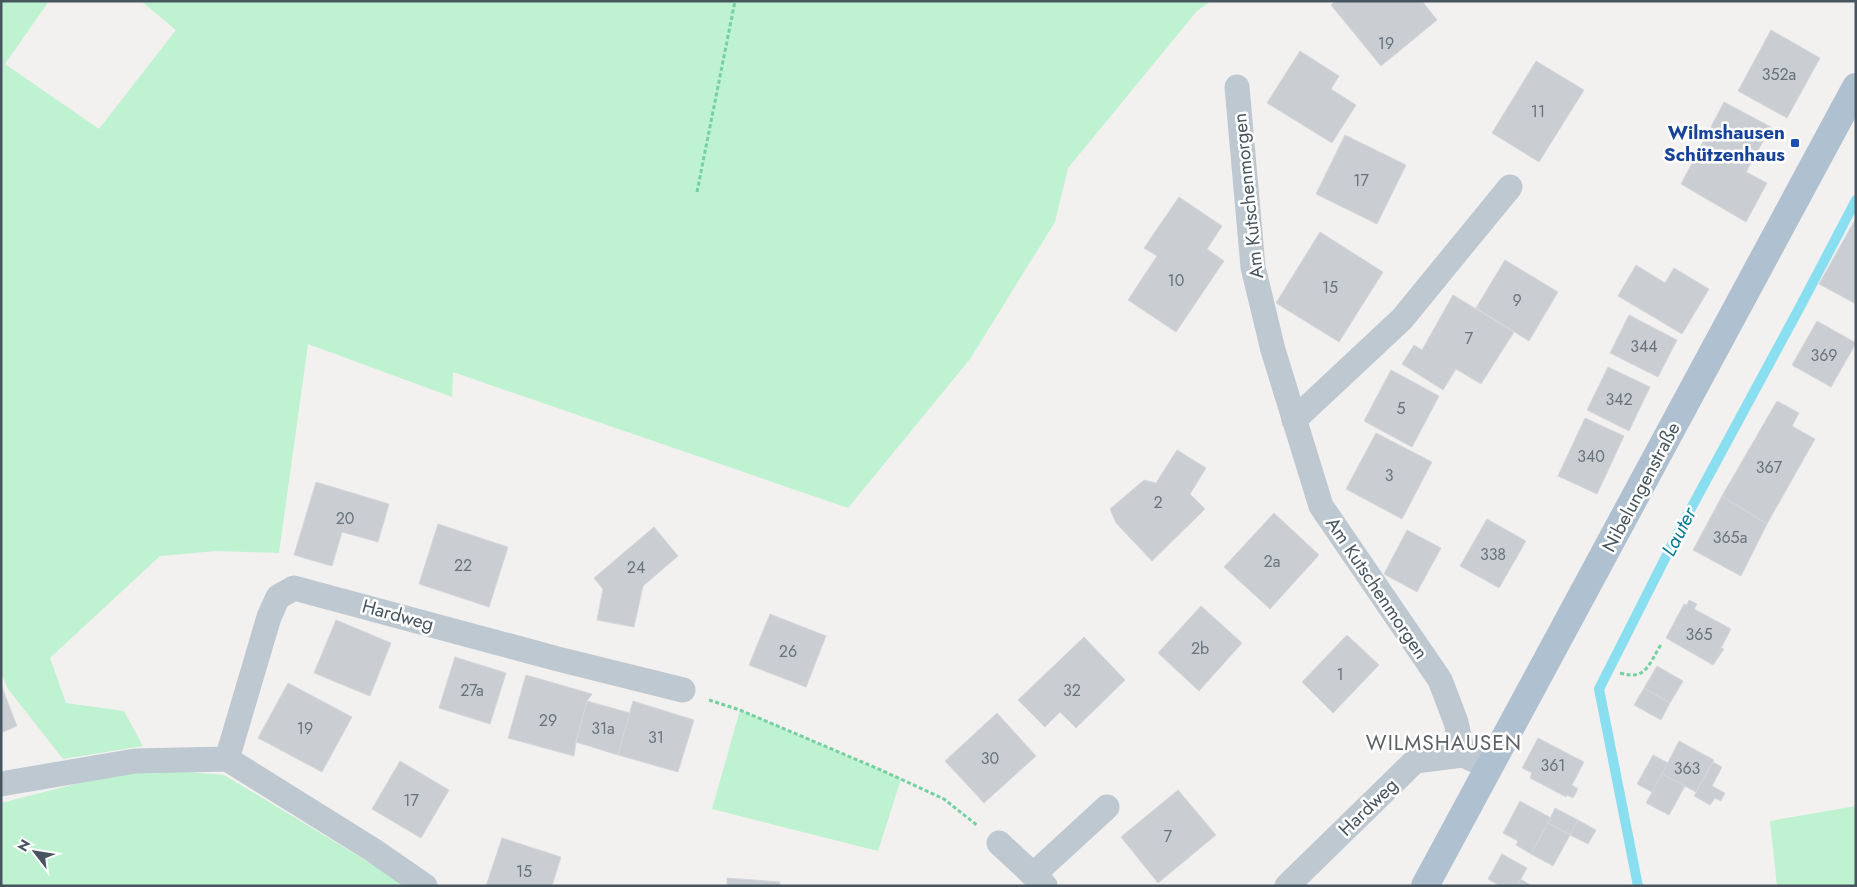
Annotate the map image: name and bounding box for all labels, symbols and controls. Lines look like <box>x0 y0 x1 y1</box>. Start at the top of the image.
house number: 19 <box>1378 32 1394 55</box>
house number: 352a <box>1762 63 1796 86</box>
house number: 11 <box>1531 100 1545 123</box>
street label: Am Kutschenmorgen <box>1226 112 1270 280</box>
place label: Wilmshausen Schützenhaus <box>1664 119 1785 168</box>
marker: Wilmshausen Schützenhaus <box>1789 137 1801 149</box>
house number: 17 <box>1353 169 1369 192</box>
house number: 10 <box>1168 269 1184 292</box>
house number: 15 <box>1322 276 1338 299</box>
house number: 9 <box>1512 289 1522 312</box>
house number: 7 <box>1465 327 1474 350</box>
house number: 344 <box>1630 335 1658 358</box>
house number: 369 <box>1810 344 1838 367</box>
house number: 342 <box>1605 388 1633 411</box>
house number: 5 <box>1396 397 1406 420</box>
street label: Nibelungenstraße <box>1595 417 1687 557</box>
house number: 340 <box>1577 445 1605 468</box>
house number: 367 <box>1756 456 1783 479</box>
house number: 3 <box>1385 464 1394 487</box>
house number: 2 <box>1153 491 1163 514</box>
water label: Lauter <box>1654 501 1704 561</box>
house number: 20 <box>336 507 354 530</box>
street label: Am Kutschenmorgen <box>1319 512 1435 664</box>
house number: 365a <box>1713 526 1747 549</box>
house number: 338 <box>1480 543 1506 566</box>
house number: 2a <box>1264 550 1280 573</box>
house number: 22 <box>454 554 472 577</box>
house number: 24 <box>627 556 645 579</box>
street label: Hardweg <box>359 592 437 638</box>
house number: 365 <box>1686 623 1712 646</box>
house number: 2b <box>1191 637 1209 660</box>
house number: 26 <box>779 640 797 663</box>
house number: 1 <box>1336 663 1344 686</box>
house number: 27a <box>460 679 484 702</box>
house number: 32 <box>1063 679 1081 702</box>
house number: 29 <box>539 709 557 732</box>
house number: 19 <box>297 717 313 740</box>
house number: 31a <box>591 717 615 740</box>
house number: 31 <box>648 726 664 749</box>
district label: WILMSHAUSEN <box>1366 728 1522 758</box>
house number: 30 <box>981 747 999 770</box>
house number: 361 <box>1540 754 1566 777</box>
house number: 363 <box>1674 757 1701 780</box>
street label: Hardweg <box>1332 772 1404 842</box>
house number: 17 <box>403 789 419 812</box>
house number: 7 <box>1164 825 1173 848</box>
north arrow <box>10 827 60 877</box>
text: N <box>12 835 35 855</box>
house number: 15 <box>516 860 532 883</box>

